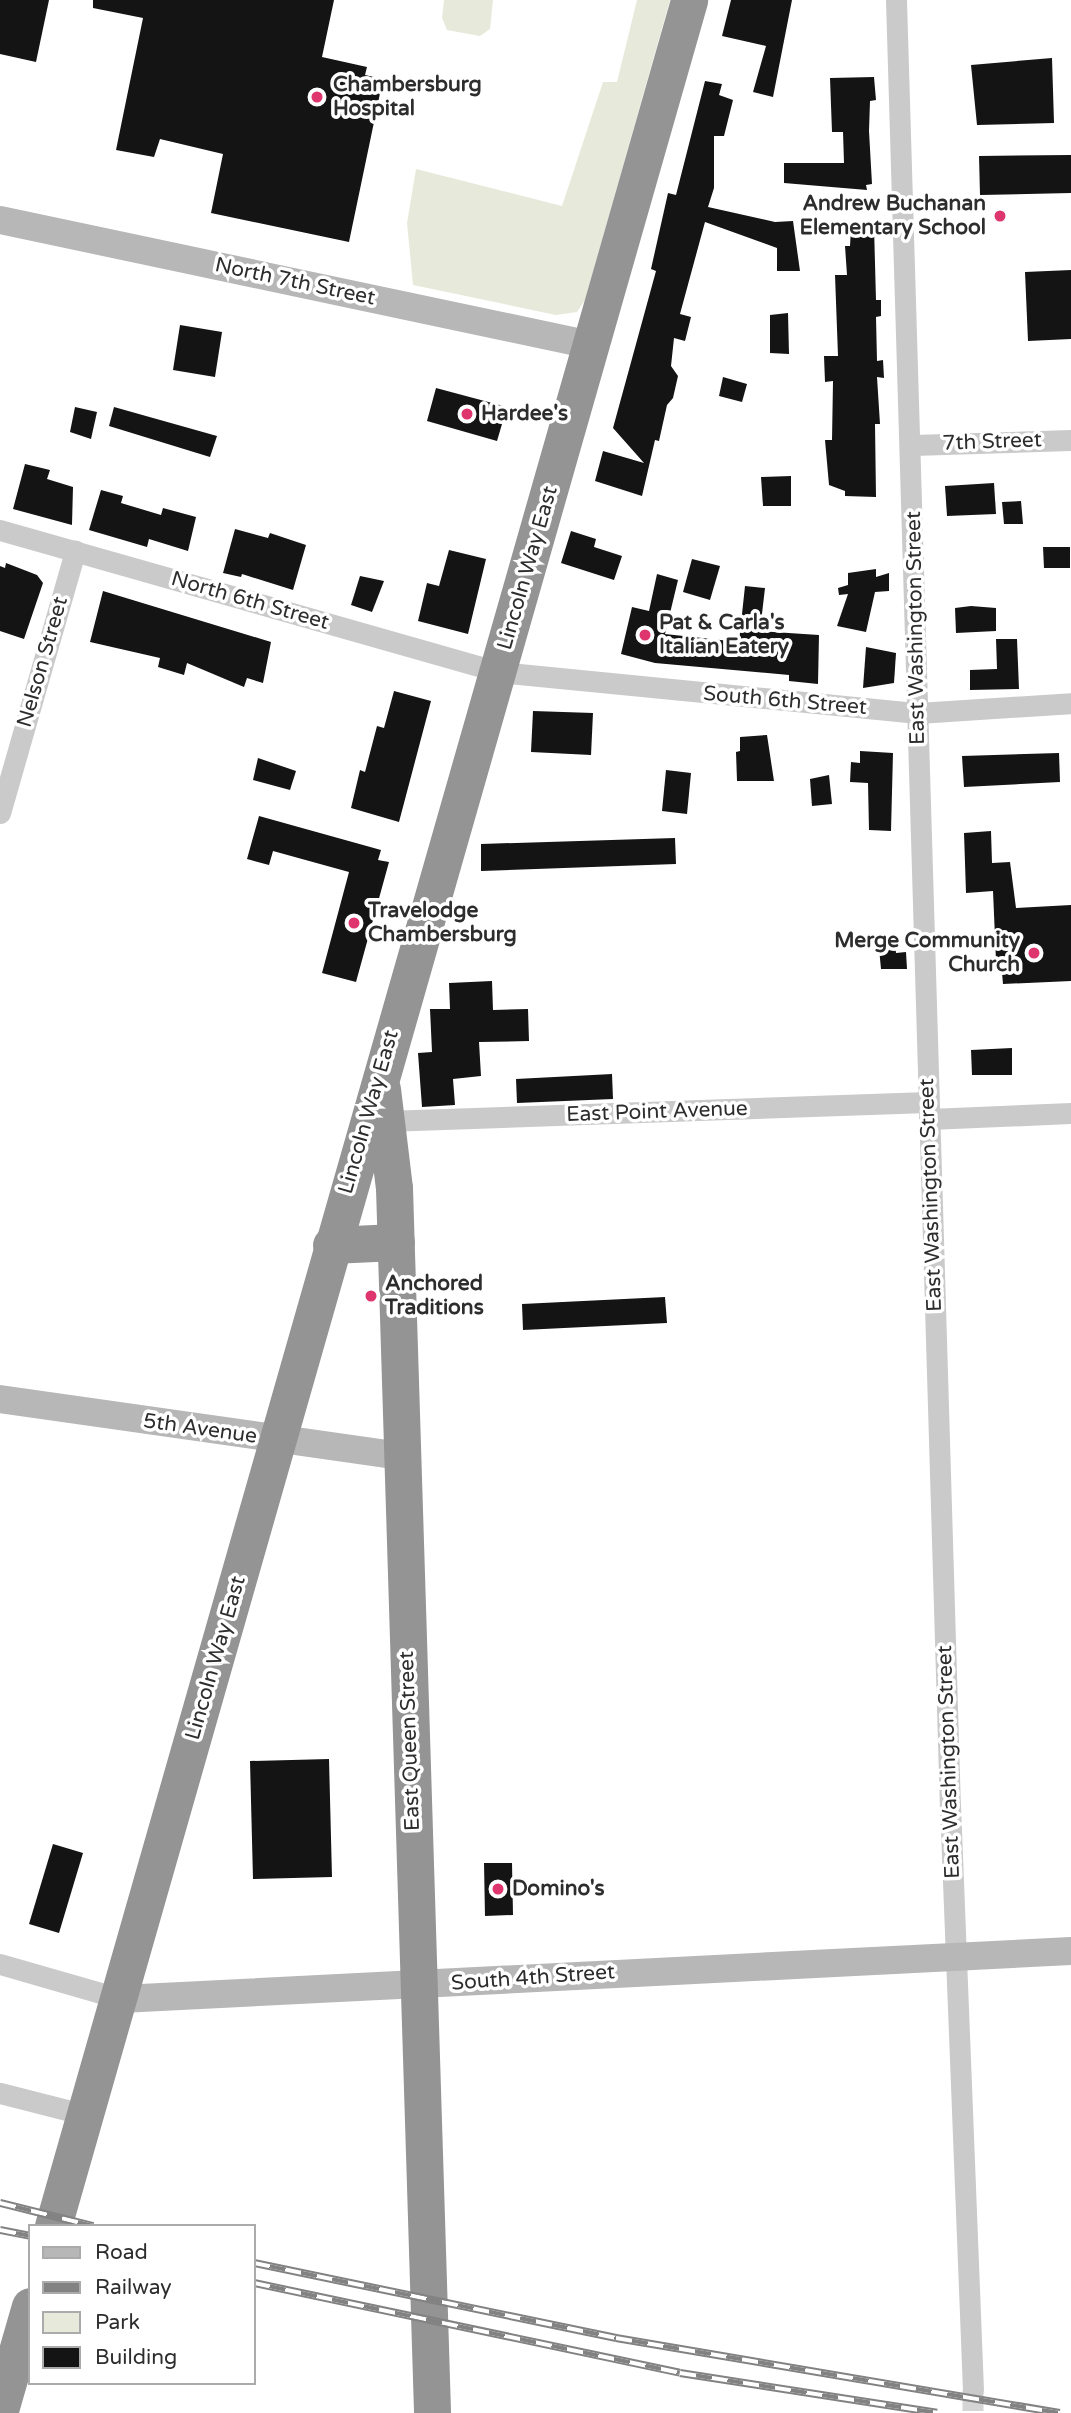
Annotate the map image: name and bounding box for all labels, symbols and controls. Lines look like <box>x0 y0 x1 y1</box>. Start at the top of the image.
place label: Chambersburg Hospital <box>333 72 482 122</box>
marker: Chambersburg Hospital <box>307 87 327 107</box>
place label: Andrew Buchanan Elementary School <box>799 191 986 241</box>
marker: Andrew Buchanan Elementary School <box>992 208 1008 224</box>
street label: North 7th Street <box>213 253 377 311</box>
place label: Hardee's <box>481 401 568 427</box>
marker: Hardee's <box>459 406 475 422</box>
street label: 7th Street <box>942 428 1042 456</box>
street label: Lincoln Way East <box>493 483 563 653</box>
street label: East Washington Street <box>901 511 931 745</box>
street label: North 6th Street <box>168 566 332 636</box>
street label: Nelson Street <box>12 594 74 730</box>
place label: Pat & Carla's Italian Eatery <box>659 610 789 660</box>
marker: Pat & Carla's Italian Eatery <box>637 627 653 643</box>
street label: South 6th Street <box>702 681 868 721</box>
place label: Travelodge Chambersburg <box>368 898 517 948</box>
marker: Travelodge Chambersburg <box>346 915 362 931</box>
place label: Merge Community Church <box>834 928 1020 978</box>
marker: Merge Community Church <box>1026 945 1042 961</box>
street label: Lincoln Way East <box>334 1027 404 1197</box>
street label: East Washington Street <box>914 1078 948 1312</box>
street label: East Point Avenue <box>566 1096 748 1128</box>
place label: Anchored Traditions <box>385 1271 484 1321</box>
marker: Anchored Traditions <box>363 1288 379 1304</box>
street label: 5th Avenue <box>141 1409 259 1449</box>
street label: Lincoln Way East <box>181 1573 251 1743</box>
street label: East Washington Street <box>932 1645 966 1879</box>
street label: East Queen Street <box>394 1650 426 1832</box>
place label: Domino's <box>512 1876 605 1902</box>
marker: Domino's <box>490 1881 506 1897</box>
street label: South 4th Street <box>450 1960 616 1996</box>
legend <box>28 2224 256 2385</box>
text: Road <box>95 2240 148 2265</box>
text: Railway <box>95 2275 172 2300</box>
text: Park <box>95 2310 140 2335</box>
text: Building <box>95 2345 177 2370</box>

